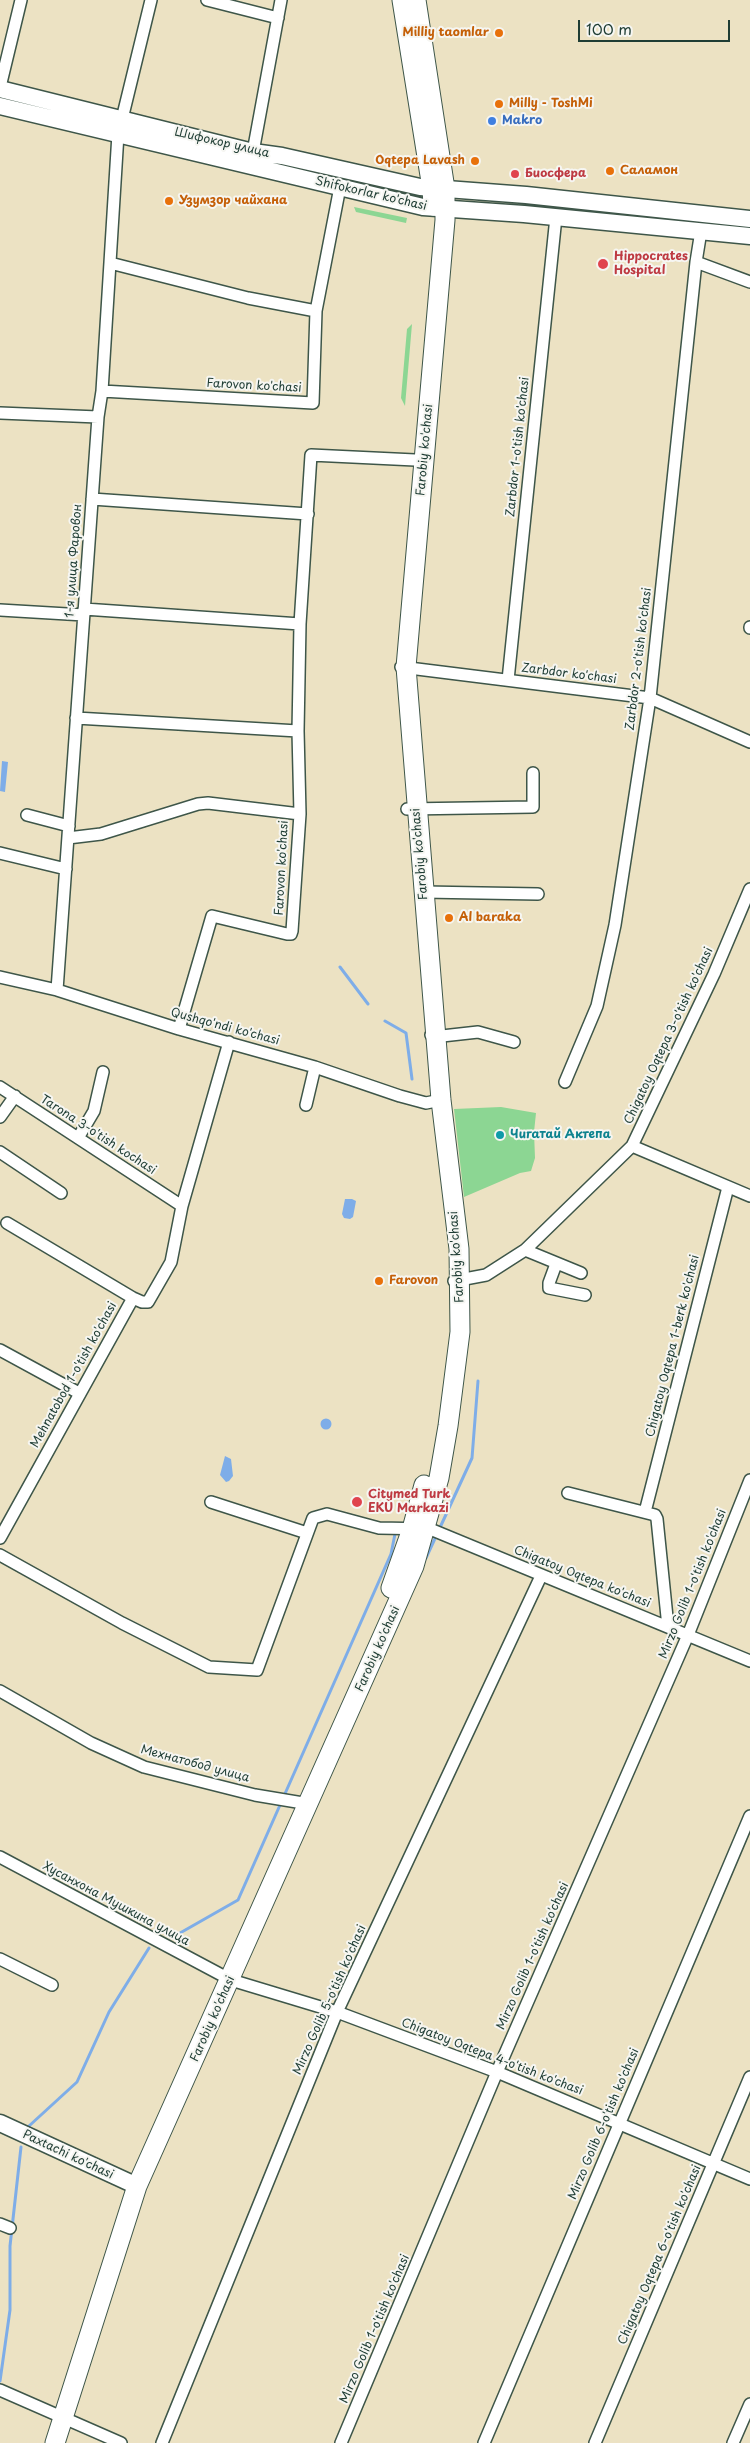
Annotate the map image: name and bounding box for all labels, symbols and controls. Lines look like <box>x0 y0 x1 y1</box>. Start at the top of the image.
scale bar <box>580 10 732 42</box>
text: 100 m <box>586 17 632 40</box>
place label: Milliy taomlar <box>403 26 489 40</box>
marker: Milliy taomlar <box>493 27 505 39</box>
place label: Milly - ToshMi <box>509 97 593 111</box>
marker: Milly - ToshMi <box>493 98 505 110</box>
place label: Makro <box>502 114 542 128</box>
marker: Makro <box>486 115 498 127</box>
street label: Шифокор улица <box>173 125 271 161</box>
place label: Oqtepa Lavash <box>375 154 465 168</box>
marker: Oqtepa Lavash <box>469 155 481 167</box>
place label: Саламон <box>620 164 678 178</box>
marker: Саламон <box>604 165 616 177</box>
place label: Биосфера <box>525 167 586 181</box>
marker: Биосфера <box>509 168 521 180</box>
street label: Shifokorlar ko'chasi <box>314 174 428 214</box>
place label: Узумзор чайхана <box>179 194 287 208</box>
marker: Узумзор чайхана <box>163 195 175 207</box>
place label: Hippocrates Hospital <box>614 250 688 278</box>
marker: Hippocrates Hospital <box>596 257 610 271</box>
street label: Farovon ko'chasi <box>206 376 302 396</box>
street label: Zarbdor 1-o'tish ko'chasi <box>503 376 533 518</box>
street label: Farobiy ko'chasi <box>414 403 436 497</box>
street label: 1-я улица Фаровон <box>63 504 85 618</box>
street label: Zarbdor 2-o'tish ko'chasi <box>623 587 655 731</box>
street label: Zarbdor ko'chasi <box>521 661 617 687</box>
street label: Farobiy ko'chasi <box>409 807 431 901</box>
street label: Farovon ko'chasi <box>272 820 292 916</box>
place label: Al baraka <box>459 911 521 925</box>
marker: Al baraka <box>443 912 455 924</box>
street label: Chigatoy Oqtepa 3-o'tish ko'chasi <box>622 945 716 1127</box>
street label: Qushqo'ndi ko'chasi <box>169 1006 281 1048</box>
street label: Tarona 3-o'tish kochasi <box>37 1092 159 1178</box>
place label: Чигатай Актепа <box>510 1128 611 1142</box>
marker: Чигатай Актепа <box>494 1129 506 1141</box>
street label: Farobiy ko'chasi <box>447 1210 467 1304</box>
street label: Chigatoy Oqtepa 1-berk ko'chasi <box>643 1253 703 1439</box>
place label: Farovon <box>389 1274 438 1288</box>
marker: Farovon <box>373 1275 385 1287</box>
street label: Mehnatobod 1-o'tish ko'chasi <box>28 1300 120 1450</box>
place label: Citymed Turk EKU Markazi <box>368 1488 450 1516</box>
marker: Citymed Turk EKU Markazi <box>350 1495 364 1509</box>
street label: Mirzo Golib 1-o'tish ko'chasi <box>656 1507 730 1661</box>
street label: Chigatoy Oqtepa ko'chasi <box>511 1543 653 1611</box>
street label: Farobiy ko'chasi <box>353 1604 403 1694</box>
street label: Мехнатобод улица <box>139 1743 251 1785</box>
street label: Хусанхона Мушкина улица <box>40 1859 192 1949</box>
street label: Mirzo Golib 1-o'tish ko'chasi <box>494 1880 572 2032</box>
street label: Mirzo Golib 5-o'tish ko'chasi <box>290 1923 370 2077</box>
street label: Farobiy ko'chasi <box>188 1974 238 2064</box>
street label: Chigatoy Oqtepa 4-o'tish ko'chasi <box>399 2016 585 2098</box>
street label: Mirzo Golib 6-o'tish ko'chasi <box>566 2046 642 2202</box>
street label: Paxtachi ko'chasi <box>20 2128 116 2182</box>
street label: Chigatoy Oqtepa 6-o'tish ko'chasi <box>615 2163 705 2347</box>
street label: Mirzo Golib 1-o'tish ko'chasi <box>337 2253 413 2405</box>

